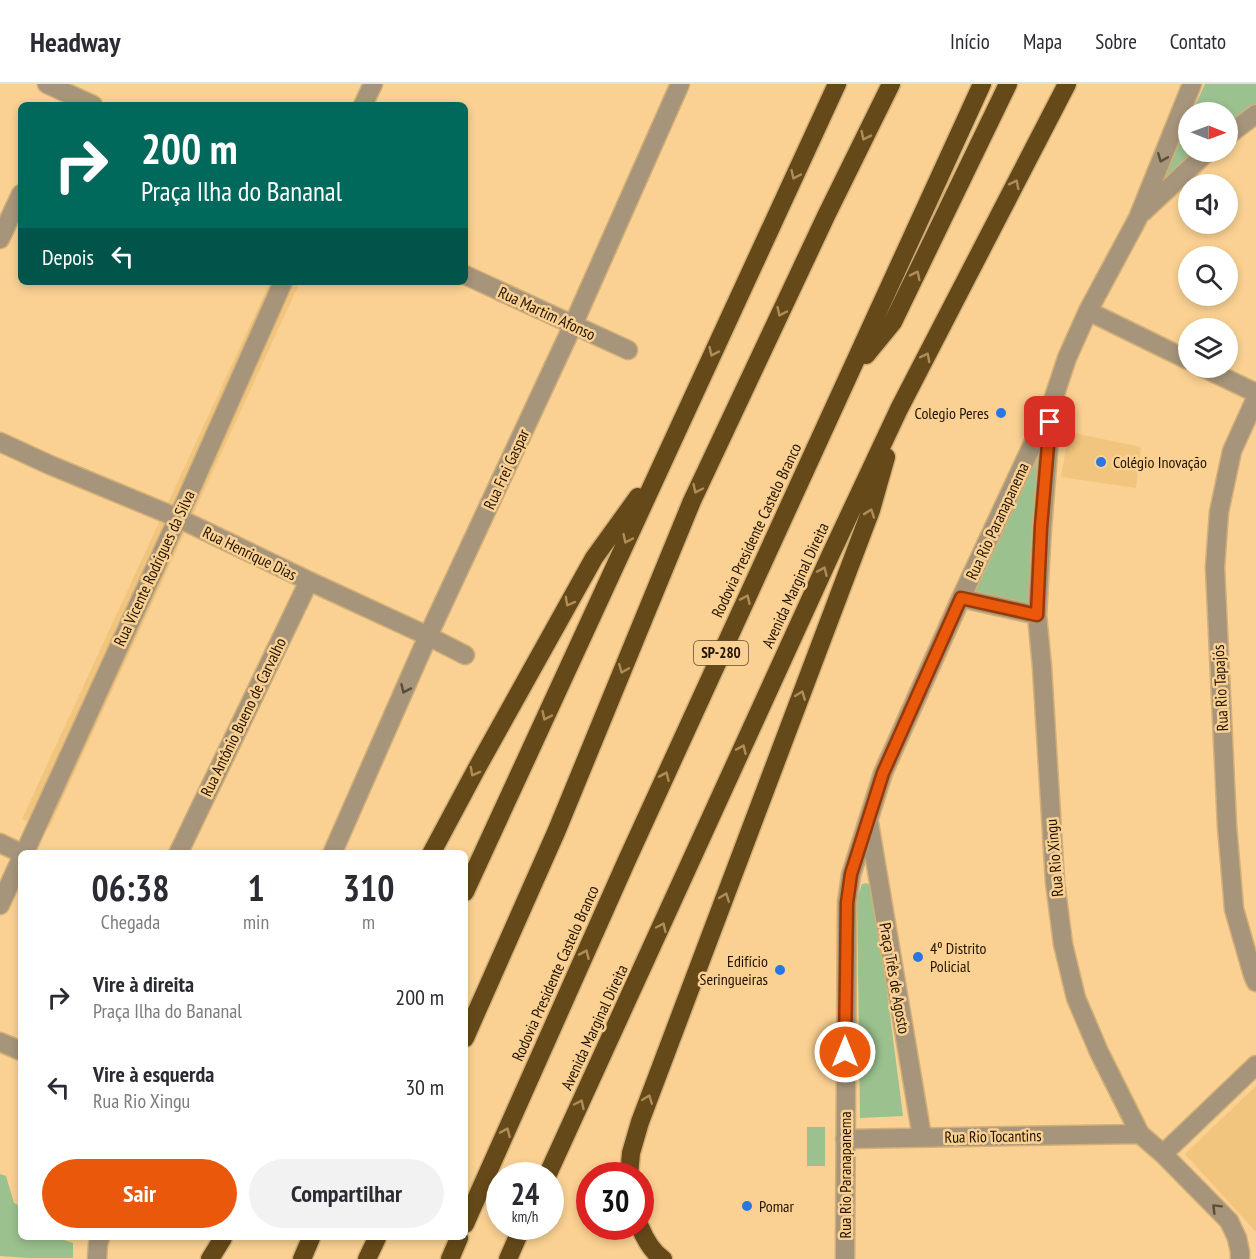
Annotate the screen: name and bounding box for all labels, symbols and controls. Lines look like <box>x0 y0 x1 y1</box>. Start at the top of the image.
text: Headway <box>30 23 120 60</box>
text: Início <box>950 28 990 55</box>
text: Mapa <box>1023 28 1062 55</box>
text: Sobre <box>1095 28 1137 55</box>
text: Contato <box>1170 28 1226 55</box>
north arrow <box>1178 102 1238 162</box>
map controls <box>1178 102 1238 378</box>
text: 200 m <box>141 121 238 176</box>
icon: right <box>42 126 120 204</box>
one-way arrow <box>861 130 872 141</box>
one-way arrow <box>1157 151 1169 162</box>
one-way arrow <box>790 169 802 180</box>
text: Praça Ilha do Bananal <box>141 174 342 208</box>
button: sound <box>1178 174 1238 234</box>
one-way arrow <box>1008 180 1019 190</box>
icon: left <box>106 240 139 273</box>
text: Depois <box>42 243 94 271</box>
button: search <box>1178 246 1238 306</box>
one-way arrow <box>908 270 920 281</box>
street label: Rua Martim Afonso <box>495 282 599 344</box>
one-way arrow <box>776 306 788 317</box>
button: layers <box>1178 318 1238 378</box>
one-way arrow <box>709 346 721 357</box>
one-way arrow <box>918 353 930 364</box>
pin <box>1024 396 1075 447</box>
place label: Colegio Peres <box>915 403 989 423</box>
icon: arrive <box>1033 405 1066 438</box>
marker: Colegio Peres <box>994 406 1008 420</box>
street label: Rua Frei Gaspar <box>479 425 534 512</box>
street label: Rodovia Presidente Castelo Branco <box>707 440 805 620</box>
place label: Colégio Inovação <box>1113 452 1207 472</box>
marker: Colégio Inovação <box>1094 455 1108 469</box>
street label: Rua Rio Paranapanema <box>961 459 1033 583</box>
one-way arrow <box>693 482 705 493</box>
street label: Rua Vicente Rodrigues da Silva <box>109 487 199 649</box>
one-way arrow <box>862 508 875 519</box>
street label: Avenida Marginal Direita <box>757 519 833 651</box>
street label: Rua Henrique Dias <box>200 522 300 584</box>
one-way arrow <box>623 532 635 543</box>
one-way arrow <box>815 567 827 578</box>
one-way arrow <box>738 594 750 605</box>
one-way arrow <box>565 596 576 606</box>
street label: Rua Antônio Bueno de Carvalho <box>196 634 290 800</box>
road number: SP-280 <box>694 641 748 665</box>
street label: Rua Rio Tapajós <box>1208 644 1232 732</box>
one-way arrow <box>618 663 630 674</box>
one-way arrow <box>400 683 412 694</box>
one-way arrow <box>794 690 806 701</box>
one-way arrow <box>541 709 553 720</box>
one-way arrow <box>735 744 747 755</box>
one-way arrow <box>470 766 481 776</box>
one-way arrow <box>658 772 670 783</box>
street label: Rua Rio Xingu <box>1041 818 1067 898</box>
text: 06:38 <box>92 864 169 911</box>
text: 1 <box>247 864 265 911</box>
text: 310 <box>343 864 394 911</box>
street label: Rodovia Presidente Castelo Branco <box>507 882 603 1064</box>
one-way arrow <box>717 892 730 903</box>
text: Chegada <box>101 909 160 935</box>
text: min <box>243 909 269 935</box>
text: m <box>362 909 375 935</box>
street label: Praça Três de Agosto <box>875 921 915 1035</box>
one-way arrow <box>654 922 666 933</box>
place label: 4º Distrito Policial <box>930 938 987 976</box>
one-way arrow <box>578 949 590 960</box>
marker: 4º Distrito Policial <box>911 950 925 964</box>
place label: Edifício Seringueiras <box>700 951 768 989</box>
street label: Avenida Marginal Direita <box>556 961 632 1093</box>
marker: Edifício Seringueiras <box>773 963 787 977</box>
text: Vire à direita <box>93 970 194 998</box>
icon: right <box>42 981 75 1014</box>
text: 200 m <box>395 983 444 1011</box>
text: Praça Ilha do Bananal <box>93 998 242 1024</box>
position arrow <box>813 1020 877 1084</box>
text: Vire à esquerda <box>93 1060 214 1088</box>
icon: left <box>42 1071 75 1104</box>
text: 30 m <box>405 1073 444 1101</box>
text: Rua Rio Xingu <box>93 1088 190 1114</box>
one-way arrow <box>641 1094 654 1105</box>
one-way arrow <box>573 1099 585 1110</box>
street label: Rua Rio Paranapanema <box>835 1111 855 1239</box>
street label: Rua Rio Tocantins <box>944 1125 1042 1147</box>
one-way arrow <box>499 1128 511 1139</box>
button: Sair <box>42 1159 237 1228</box>
button: Compartilhar <box>249 1159 444 1228</box>
speed limit sign: 30 <box>576 1162 654 1240</box>
text: 24 <box>511 1174 539 1213</box>
place label: Pomar <box>759 1196 794 1216</box>
marker: Pomar <box>740 1199 754 1213</box>
one-way arrow <box>1212 1204 1223 1214</box>
text: km/h <box>512 1207 538 1226</box>

